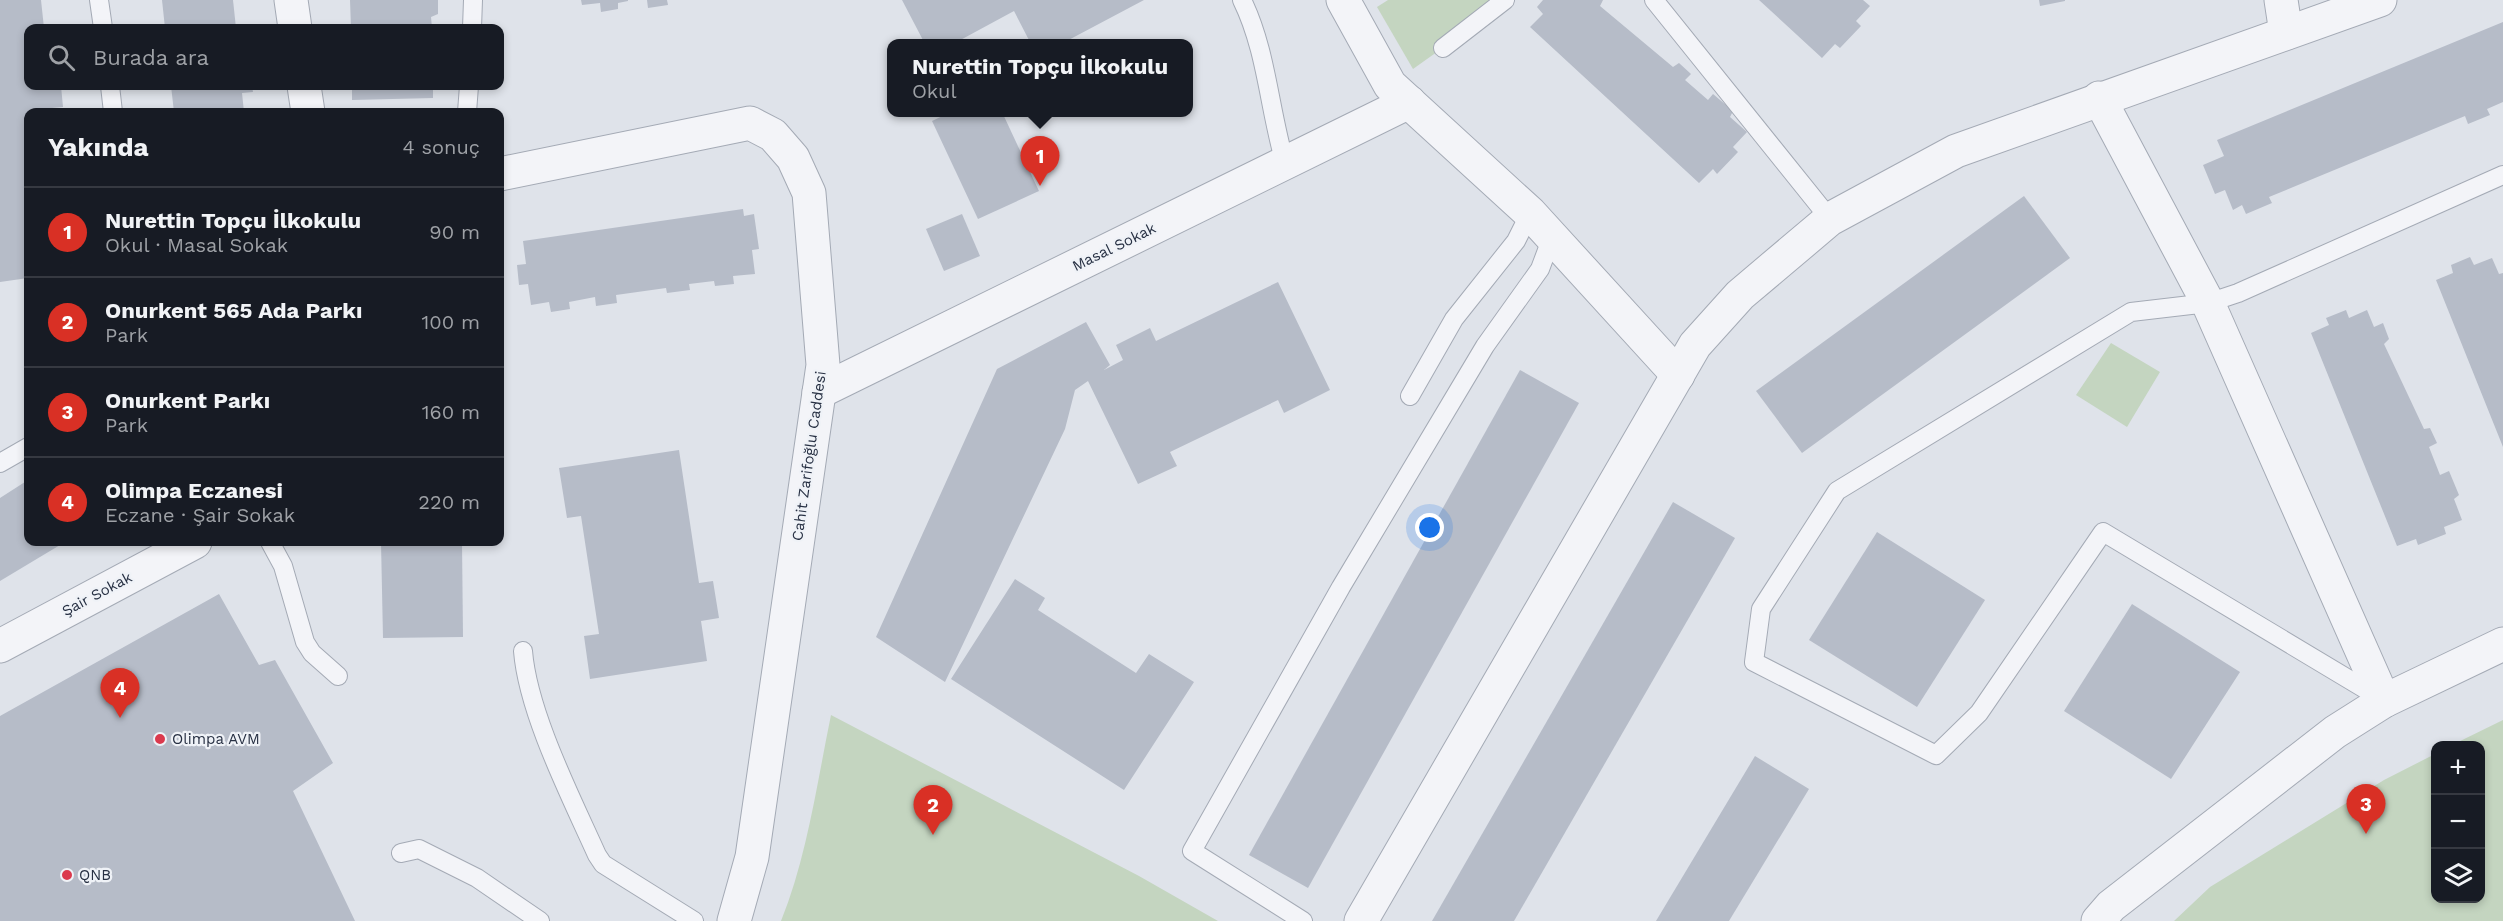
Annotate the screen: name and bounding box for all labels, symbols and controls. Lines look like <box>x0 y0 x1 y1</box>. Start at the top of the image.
search box <box>24 24 504 90</box>
popup <box>887 39 1193 117</box>
icon: search <box>45 41 78 74</box>
text: Burada ara <box>93 45 209 70</box>
text: Nurettin Topçu İlkokulu <box>912 54 1168 79</box>
text: Okul <box>912 79 957 103</box>
text: Yakında <box>48 132 149 162</box>
text: 4 sonuç <box>403 135 480 159</box>
pin: 1 <box>1020 136 1060 186</box>
text: Nurettin Topçu İlkokulu <box>105 208 361 233</box>
street label: Masal Sokak <box>1069 219 1159 275</box>
text: 1 <box>63 220 72 244</box>
text: 90 m <box>429 220 480 244</box>
text: Okul · Masal Sokak <box>105 233 288 257</box>
text: Onurkent 565 Ada Parkı <box>105 298 362 323</box>
text: 2 <box>62 310 73 334</box>
text: 100 m <box>421 310 480 334</box>
text: Park <box>105 323 148 347</box>
street label: Cahit Zarifoğlu Caddesi <box>788 370 830 542</box>
text: Onurkent Parkı <box>105 388 270 413</box>
text: 3 <box>62 400 73 424</box>
text: 160 m <box>422 400 480 424</box>
text: Park <box>105 413 148 437</box>
text: Olimpa Eczanesi <box>105 478 283 503</box>
text: 4 <box>61 490 74 514</box>
text: 220 m <box>418 490 480 514</box>
text: Eczane · Şair Sokak <box>105 503 295 527</box>
your location <box>1415 513 1444 542</box>
street label: Şair Sokak <box>59 568 136 620</box>
pin: 4 <box>100 668 140 718</box>
place label: Olimpa AVM <box>172 730 260 748</box>
marker: Olimpa AVM <box>153 732 167 746</box>
map controls <box>2431 741 2485 903</box>
button: + <box>2431 741 2485 795</box>
pin: 3 <box>2346 784 2386 834</box>
pin: 2 <box>914 786 952 835</box>
button: − <box>2431 795 2485 849</box>
button: layers <box>2431 849 2485 903</box>
place label: QNB <box>79 866 111 884</box>
marker: QNB <box>60 868 74 882</box>

